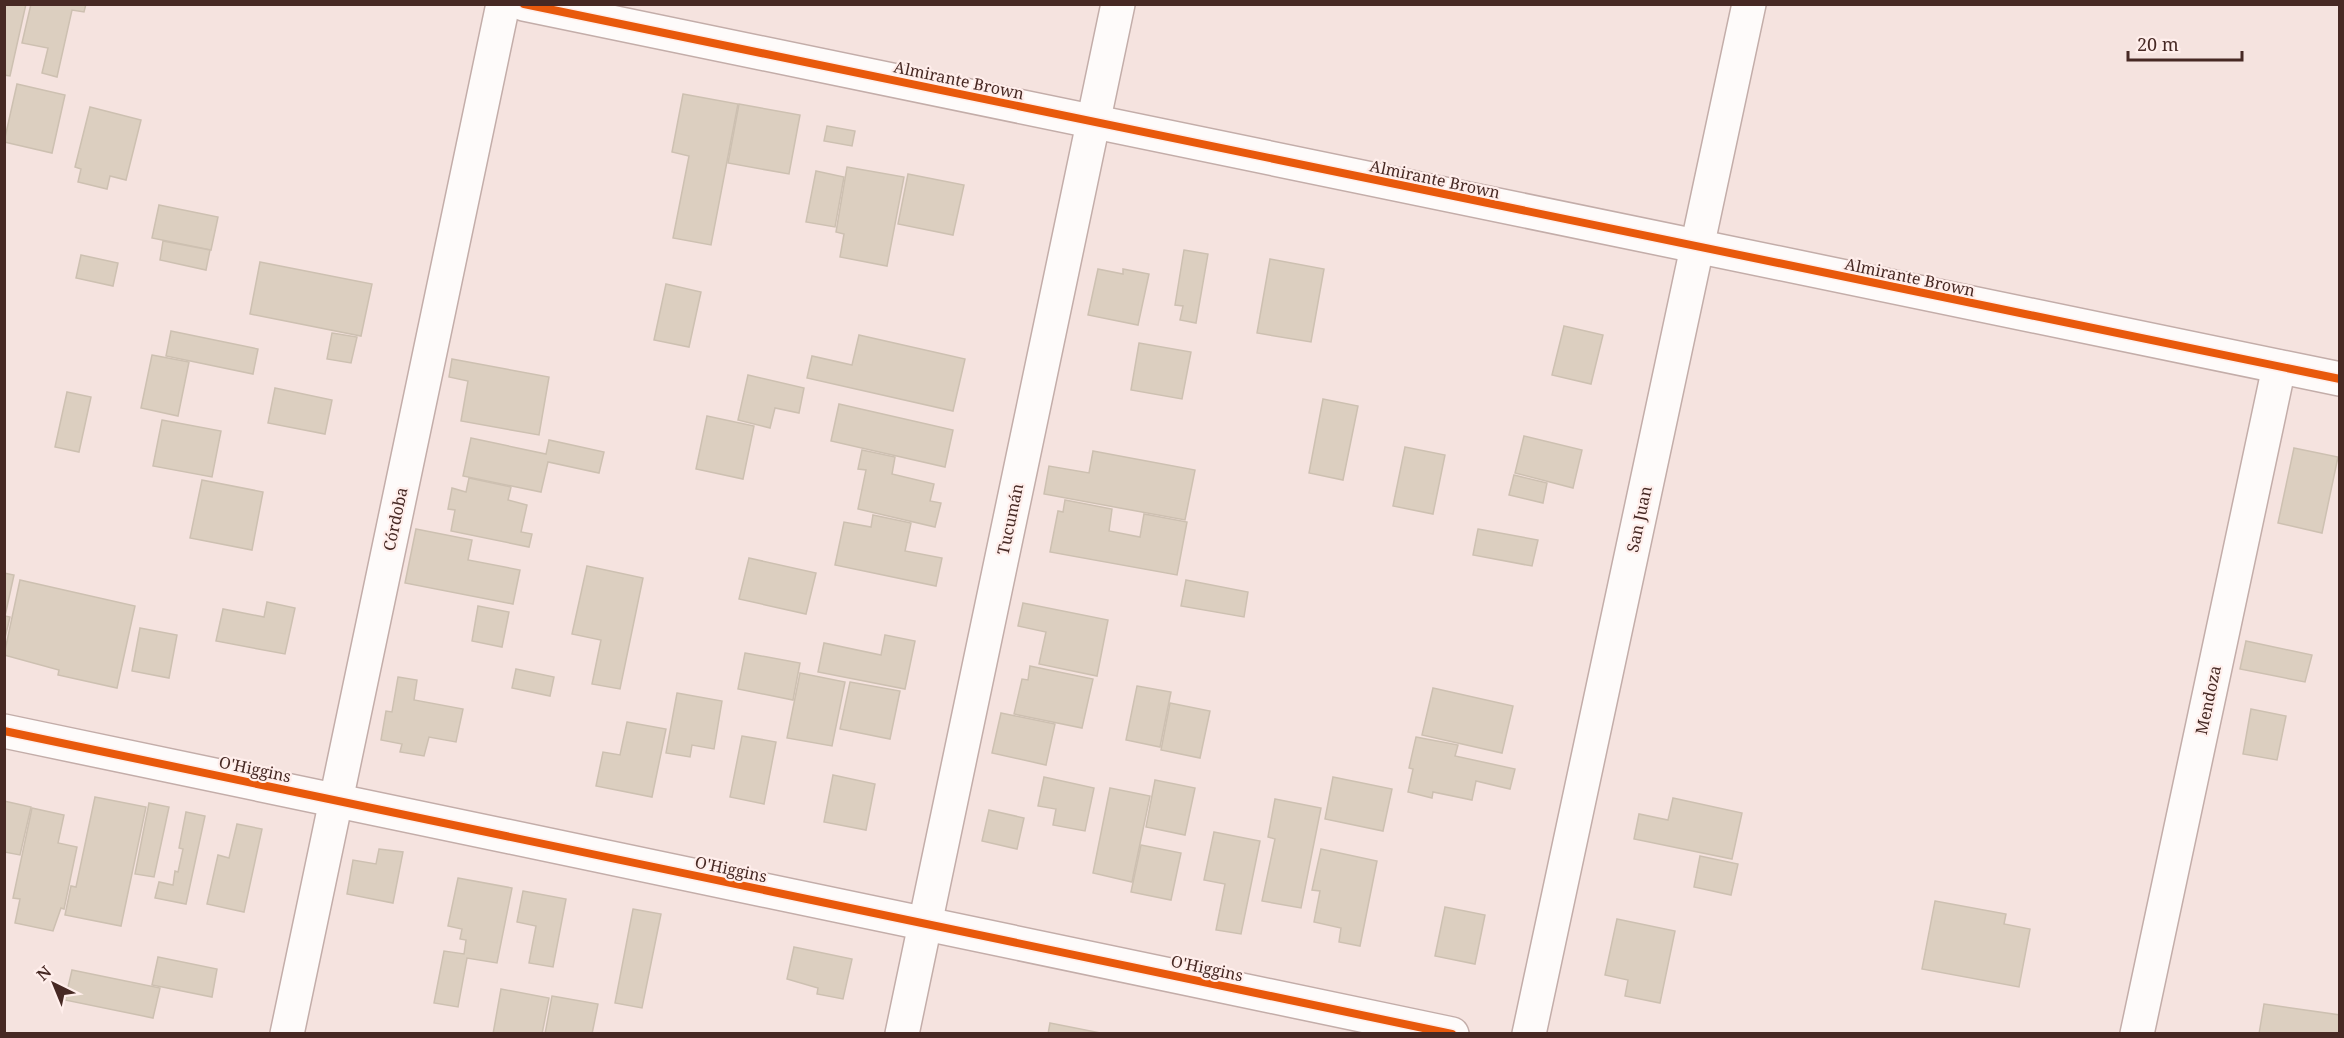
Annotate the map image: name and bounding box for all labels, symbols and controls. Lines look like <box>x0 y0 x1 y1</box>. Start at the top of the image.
scale bar <box>2128 24 2242 62</box>
text: 20 m <box>2137 32 2179 56</box>
street label: Almirante Brown <box>892 55 1026 105</box>
street label: Almirante Brown <box>1368 154 1502 204</box>
street label: Almirante Brown <box>1843 252 1977 302</box>
street label: Tucumán <box>992 481 1028 557</box>
street label: San Juan <box>1621 484 1657 554</box>
street label: Córdoba <box>378 485 412 553</box>
street label: Mendoza <box>2190 663 2226 737</box>
street label: O'Higgins <box>217 751 293 787</box>
street label: O'Higgins <box>693 851 769 887</box>
street label: O'Higgins <box>1169 950 1245 986</box>
north arrow <box>24 954 84 1014</box>
text: N <box>32 960 56 985</box>

